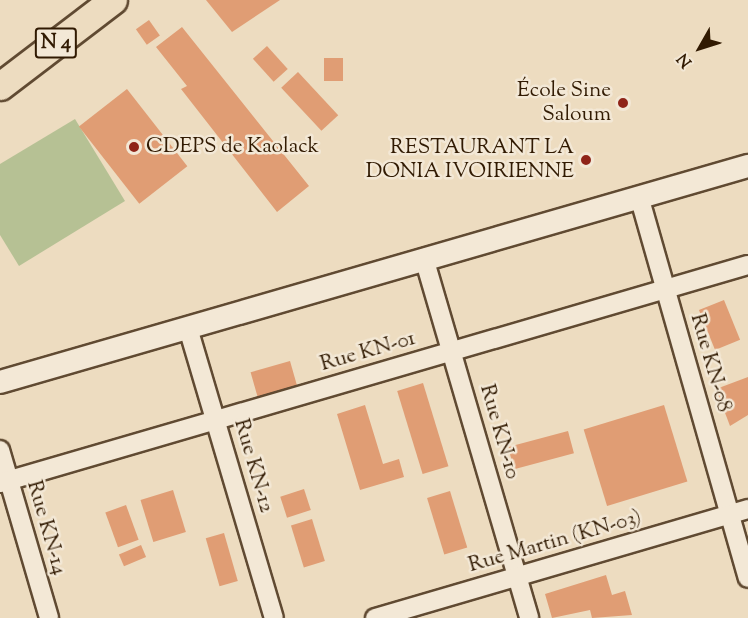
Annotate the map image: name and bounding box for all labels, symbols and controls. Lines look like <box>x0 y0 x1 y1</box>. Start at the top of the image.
north arrow <box>670 18 730 78</box>
road number: N 4 <box>34 26 78 60</box>
text: N <box>673 47 699 72</box>
place label: École Sine Saloum <box>517 78 611 128</box>
marker: École Sine Saloum <box>616 96 630 110</box>
place label: CDEPS de Kaolack <box>146 134 319 160</box>
place label: RESTAURANT LA DONIA IVOIRIENNE <box>366 135 574 185</box>
marker: CDEPS de Kaolack <box>127 140 141 154</box>
marker: RESTAURANT LA DONIA IVOIRIENNE <box>579 153 593 167</box>
street label: Rue KN-08 <box>684 311 736 415</box>
street label: Rue KN-01 <box>318 326 418 378</box>
street label: Rue KN-10 <box>473 382 525 482</box>
street label: Rue KN-12 <box>228 416 278 516</box>
street label: Rue KN-14 <box>20 478 72 578</box>
street label: Rue Martin (KN-03) <box>466 505 644 579</box>

